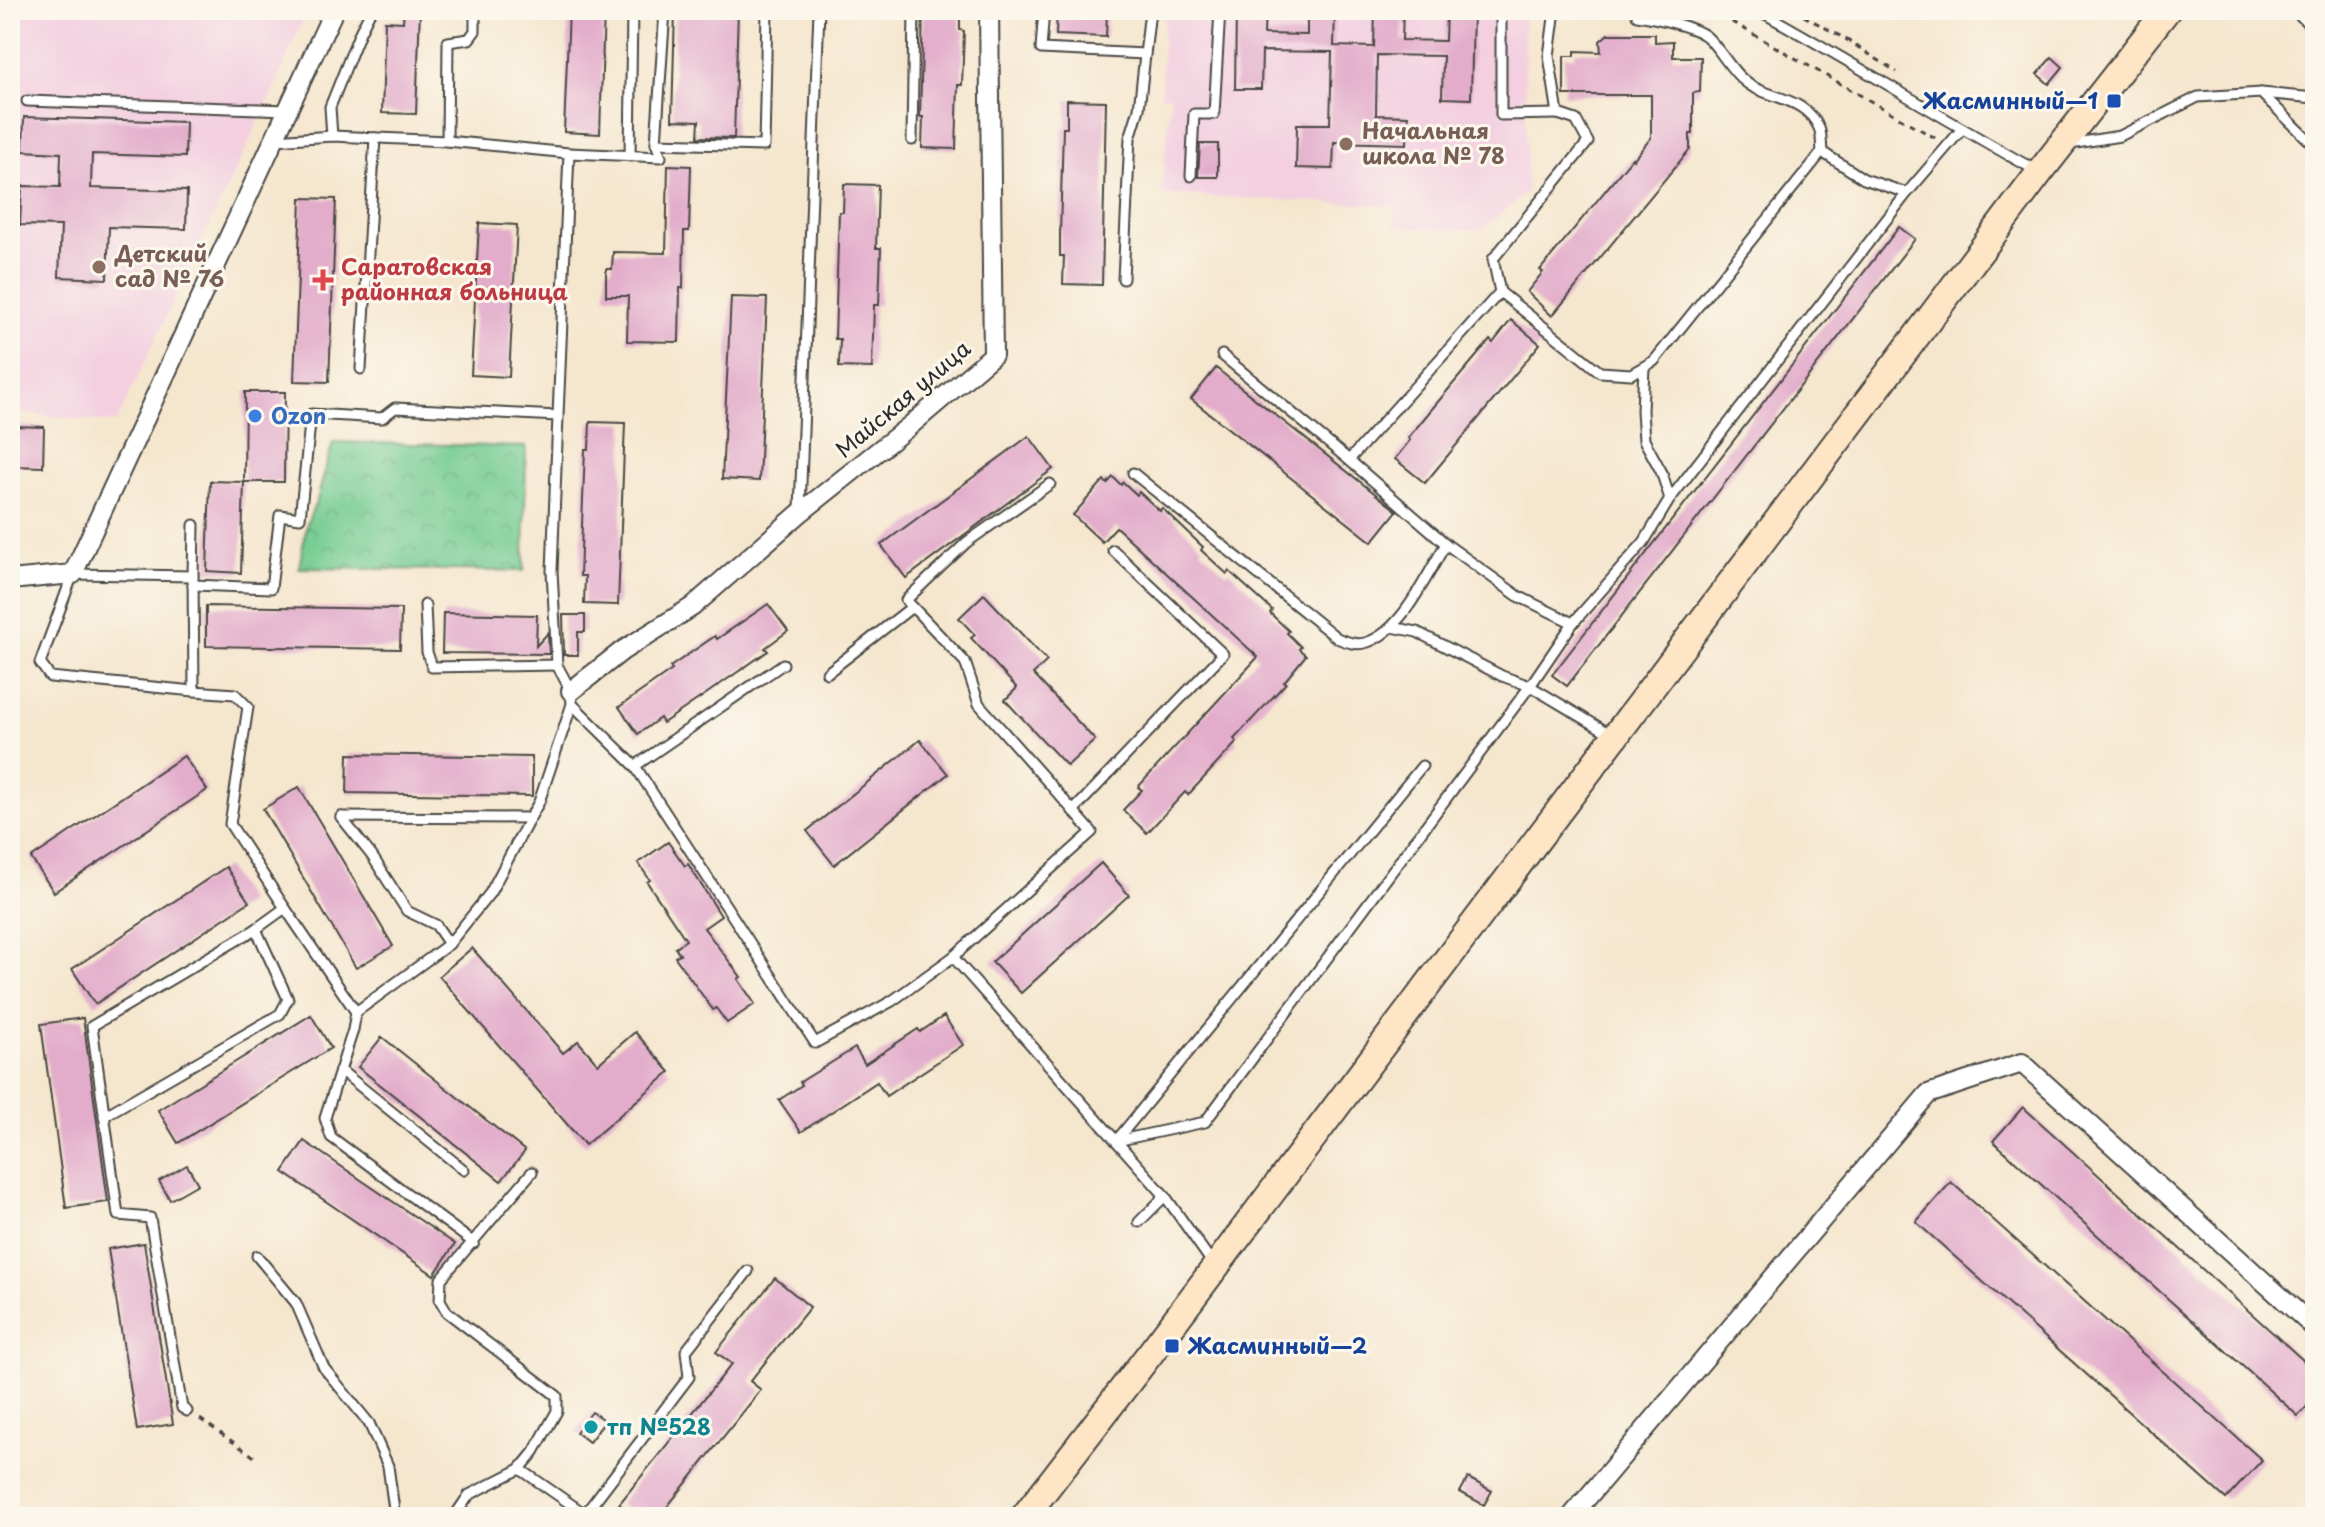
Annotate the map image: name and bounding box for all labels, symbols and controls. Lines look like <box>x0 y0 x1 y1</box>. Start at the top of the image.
place label: Жасминный—1 <box>1922 83 2098 116</box>
marker: Жасминный—1 <box>2105 92 2123 110</box>
place label: Начальная школа № 78 <box>1362 113 1505 171</box>
marker: Начальная школа № 78 <box>1337 135 1355 153</box>
place label: Детский сад № 76 <box>114 236 224 294</box>
place label: Саратовская районная больница <box>341 249 569 307</box>
marker: Детский сад № 76 <box>90 258 108 276</box>
marker: Саратовская районная больница <box>312 269 334 291</box>
street label: Майская улица <box>827 331 977 464</box>
place label: Ozon <box>271 398 326 431</box>
marker: Ozon <box>246 407 264 425</box>
place label: Жасминный—2 <box>1187 1328 1367 1361</box>
marker: Жасминный—2 <box>1163 1337 1181 1355</box>
place label: тп №528 <box>607 1409 711 1442</box>
marker: тп №528 <box>582 1418 600 1436</box>

